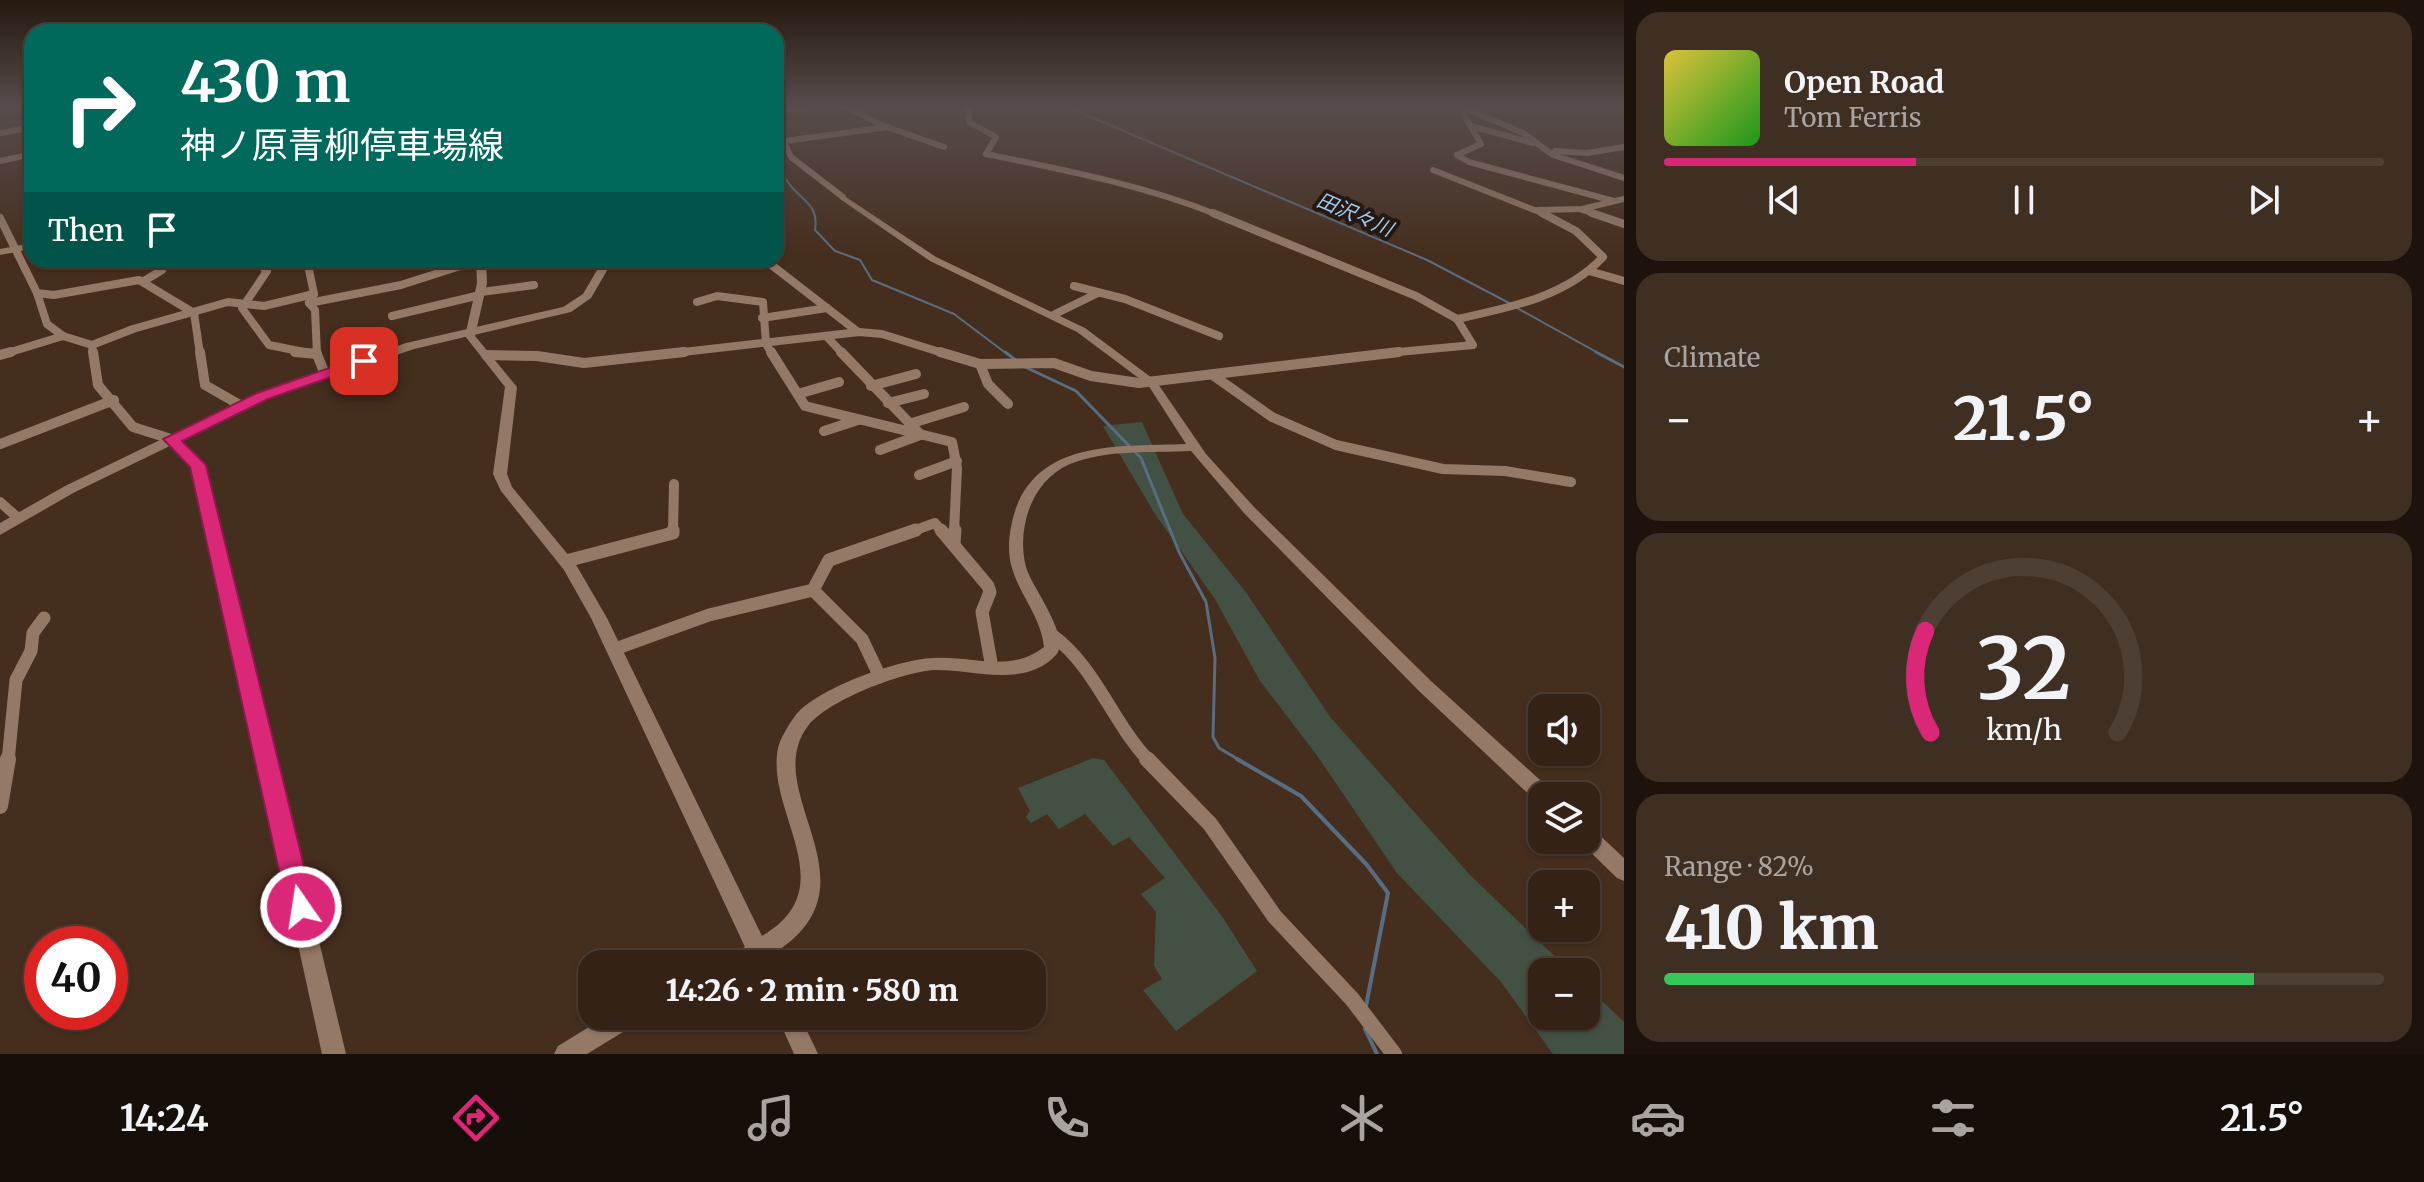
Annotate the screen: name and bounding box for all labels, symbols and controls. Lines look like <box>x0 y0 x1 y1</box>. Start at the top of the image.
text: 430 m <box>180 47 350 117</box>
icon: right <box>48 56 152 160</box>
text: Open Road <box>1784 63 1944 101</box>
text: Tom Ferris <box>1784 101 1922 134</box>
text: 神ノ原青柳停車場線 <box>180 123 504 168</box>
icon: previous <box>1762 178 1806 222</box>
icon: pause <box>2002 178 2046 222</box>
icon: next <box>2242 178 2286 222</box>
water label: 田沢々川 <box>1313 187 1399 242</box>
icon: arrive <box>140 208 184 252</box>
text: Then <box>48 211 124 249</box>
pin <box>330 327 398 395</box>
icon: arrive <box>342 339 386 383</box>
text: Climate <box>1664 341 1760 374</box>
text: 21.5° <box>1953 381 2095 456</box>
text: − <box>1664 392 1693 447</box>
text: + <box>2355 392 2384 447</box>
text: 32 <box>1977 617 2071 722</box>
map controls <box>1528 694 1600 1030</box>
button: sound <box>1528 694 1600 766</box>
text: km/h <box>1986 712 2062 748</box>
button: layers <box>1528 782 1600 854</box>
text: Range · 82% <box>1664 850 1814 883</box>
position arrow <box>259 865 343 949</box>
button: + <box>1528 870 1600 942</box>
text: 410 km <box>1664 890 1878 965</box>
speed limit sign: 40 <box>24 926 128 1030</box>
button: − <box>1528 958 1600 1030</box>
text: 14:26 · 2 min · 580 m <box>666 971 958 1009</box>
icon: directions <box>448 1090 504 1146</box>
icon: music <box>743 1090 799 1146</box>
icon: phone <box>1039 1090 1095 1146</box>
icon: climate <box>1334 1090 1390 1146</box>
icon: car <box>1630 1090 1686 1146</box>
icon: filters <box>1925 1090 1981 1146</box>
text: 14:24 <box>120 1096 209 1141</box>
text: 21.5° <box>2220 1096 2304 1141</box>

